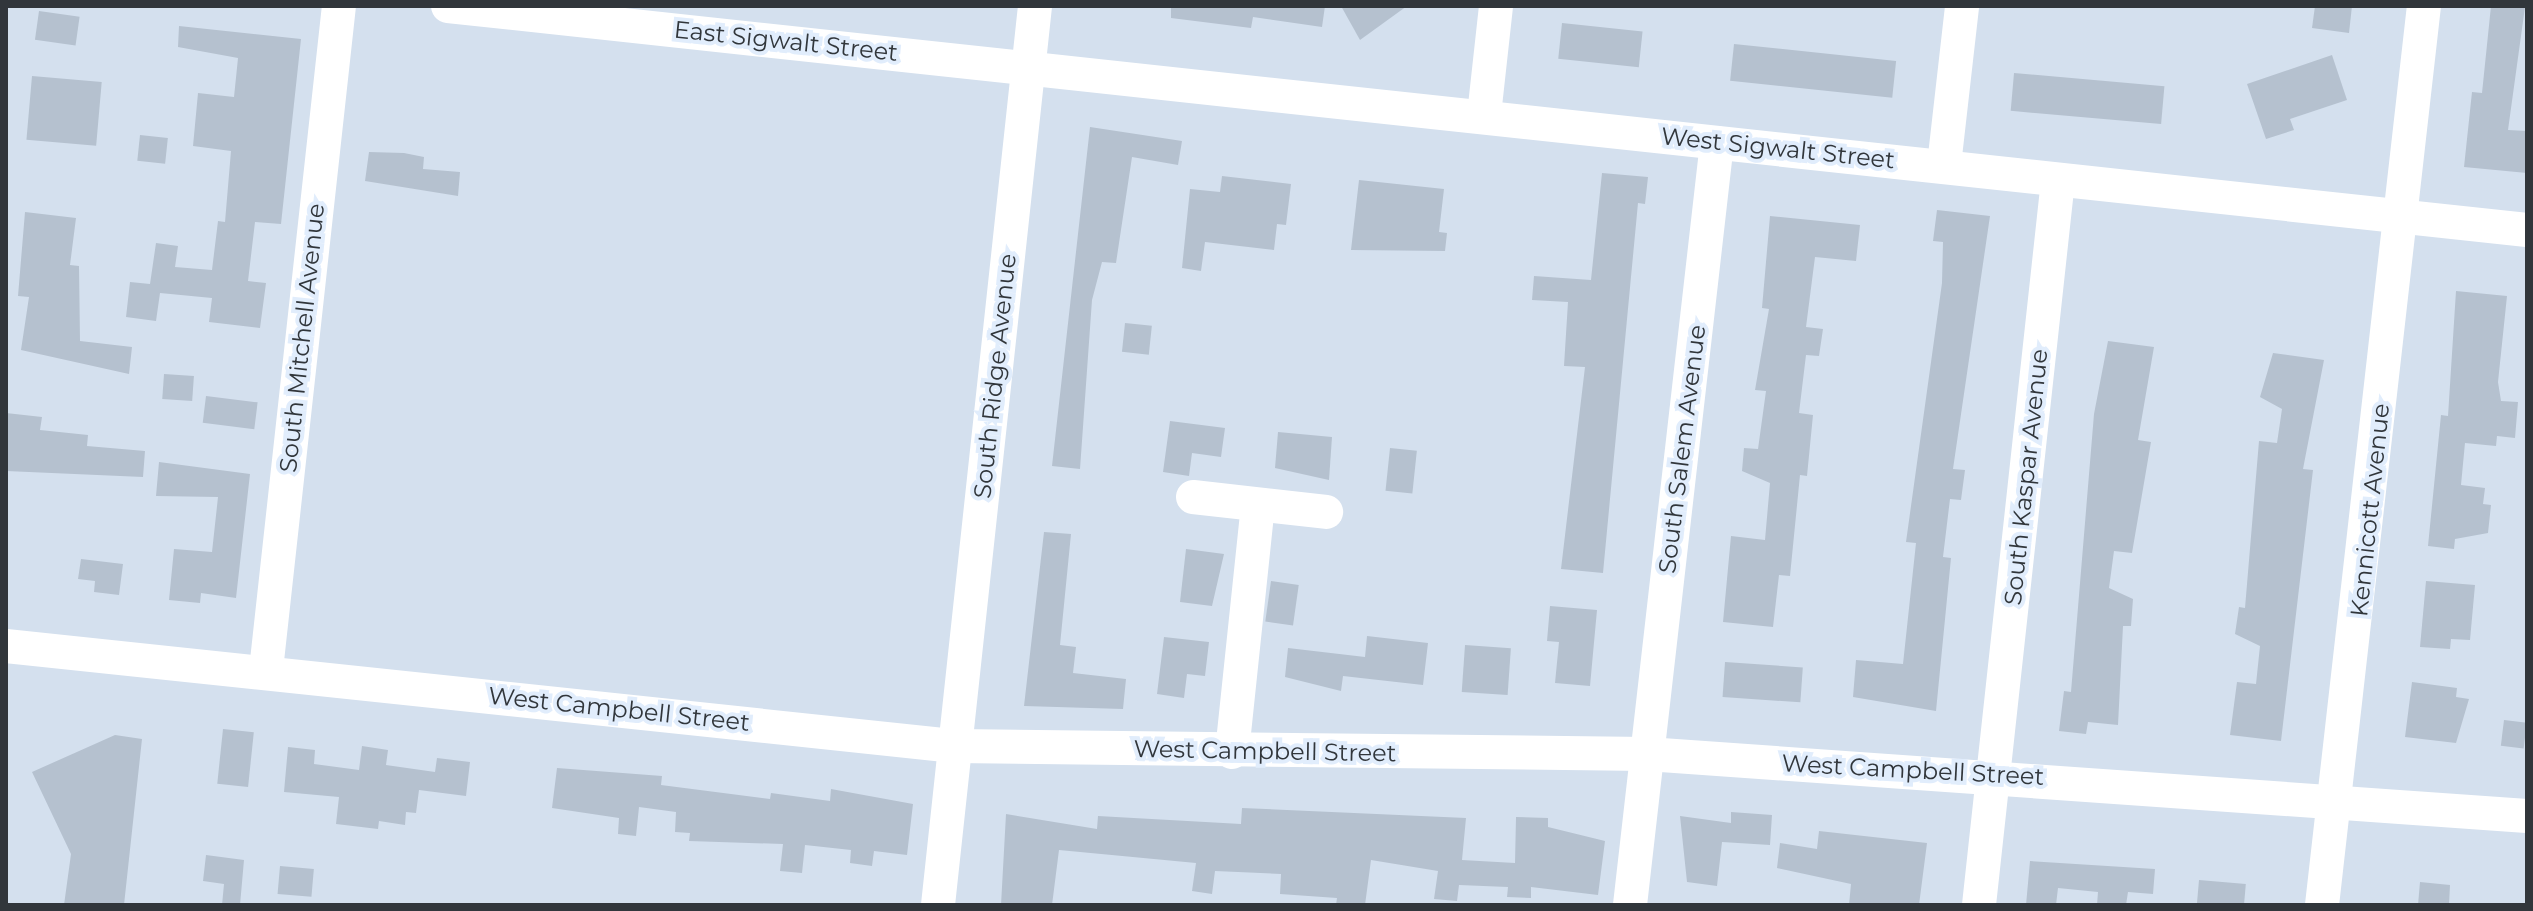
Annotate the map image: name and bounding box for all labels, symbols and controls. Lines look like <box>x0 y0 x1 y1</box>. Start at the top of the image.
street label: East Sigwalt Street <box>673 15 899 67</box>
street label: West Sigwalt Street <box>1660 121 1896 175</box>
street label: South Mitchell Avenue <box>274 202 330 474</box>
street label: South Ridge Avenue <box>968 252 1022 500</box>
street label: South Salem Avenue <box>1652 323 1712 575</box>
street label: South Kaspar Avenue <box>1998 347 2054 607</box>
street label: Kennicott Avenue <box>2344 402 2396 618</box>
street label: West Campbell Street <box>487 681 751 737</box>
street label: West Campbell Street <box>1133 734 1397 768</box>
street label: West Campbell Street <box>1781 749 2045 791</box>

